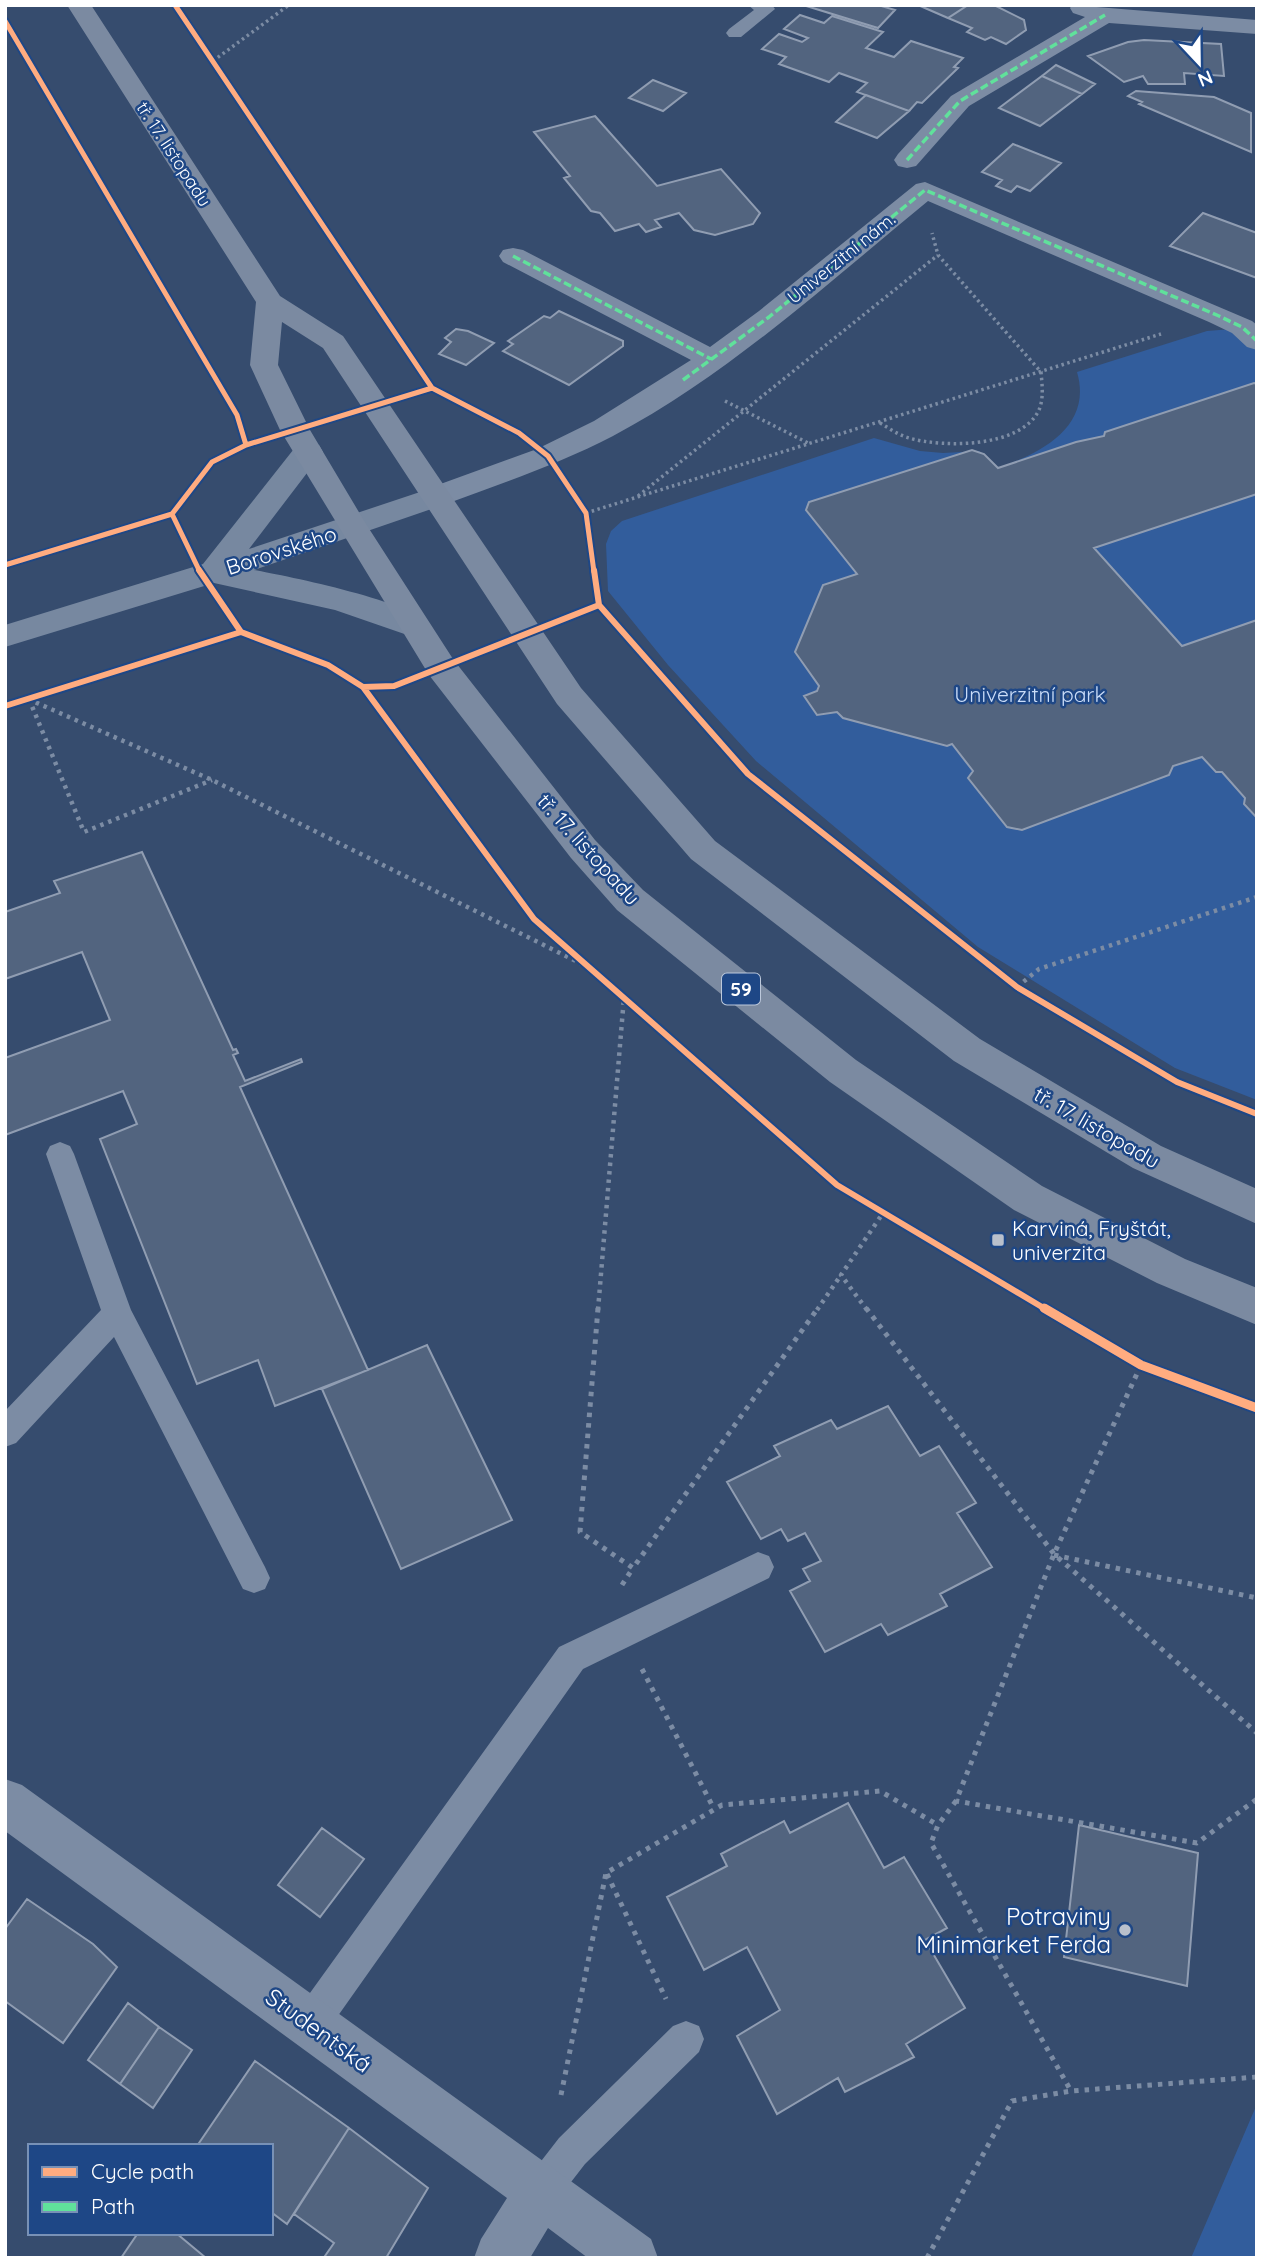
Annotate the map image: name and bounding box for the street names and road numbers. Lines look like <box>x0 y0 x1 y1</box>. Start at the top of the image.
street label: tř. 17. listopadu <box>131 97 217 211</box>
street label: Univerzitní nám. <box>782 207 900 309</box>
street label: Borovského <box>222 520 340 580</box>
street label: tř. 17. listopadu <box>532 788 646 910</box>
road number: 59 <box>722 973 760 1004</box>
street label: tř. 17. listopadu <box>1030 1081 1164 1173</box>
street label: Studentská <box>260 1981 378 2079</box>

